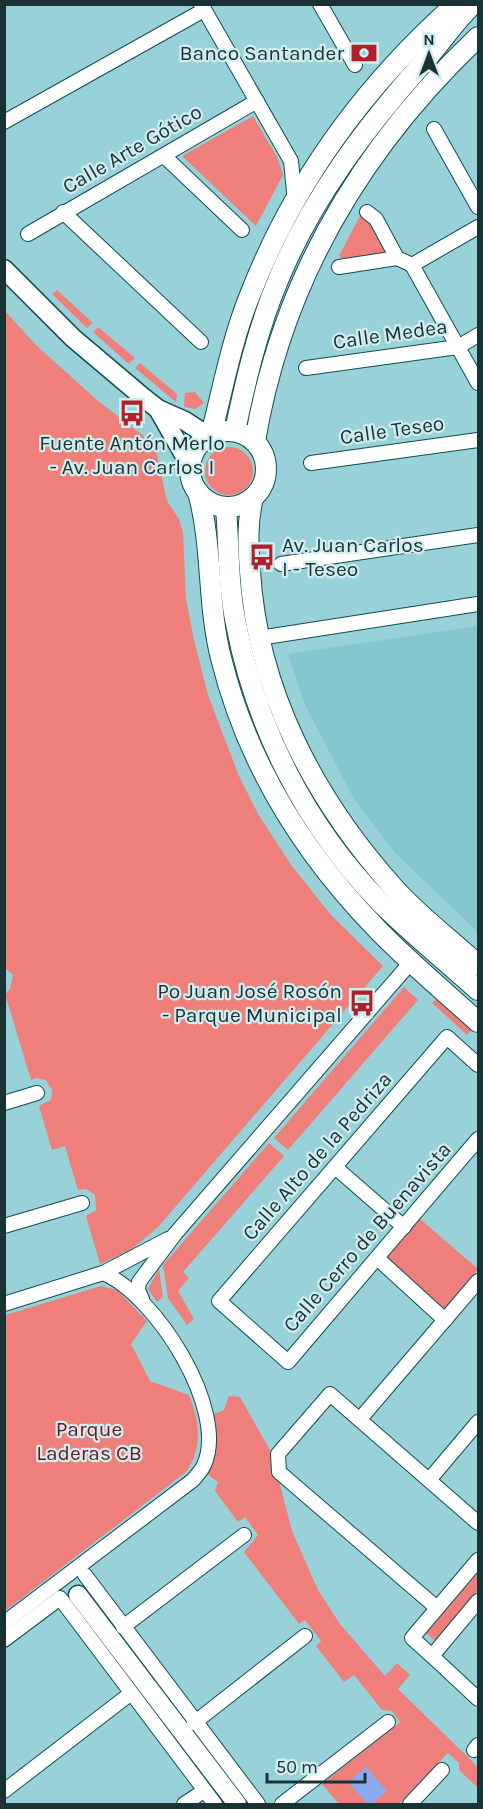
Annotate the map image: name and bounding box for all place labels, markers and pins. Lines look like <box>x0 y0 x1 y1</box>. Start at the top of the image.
bank icon: Banco Santander <box>349 38 379 68</box>
place label: Banco Santander <box>180 41 344 65</box>
bus stop icon: Fuente Antón Merlo - Av. Juan Carlos I <box>117 398 147 428</box>
place label: Fuente Antón Merlo - Av. Juan Carlos I <box>39 431 225 479</box>
place label: Av. Juan Carlos I - Teseo <box>282 533 424 581</box>
bus stop icon: Av. Juan Carlos I - Teseo <box>247 542 277 572</box>
place label: Pº Juan José Rosón - Parque Municipal <box>157 979 342 1027</box>
bus stop icon: Pº Juan José Rosón - Parque Municipal <box>347 988 377 1018</box>

